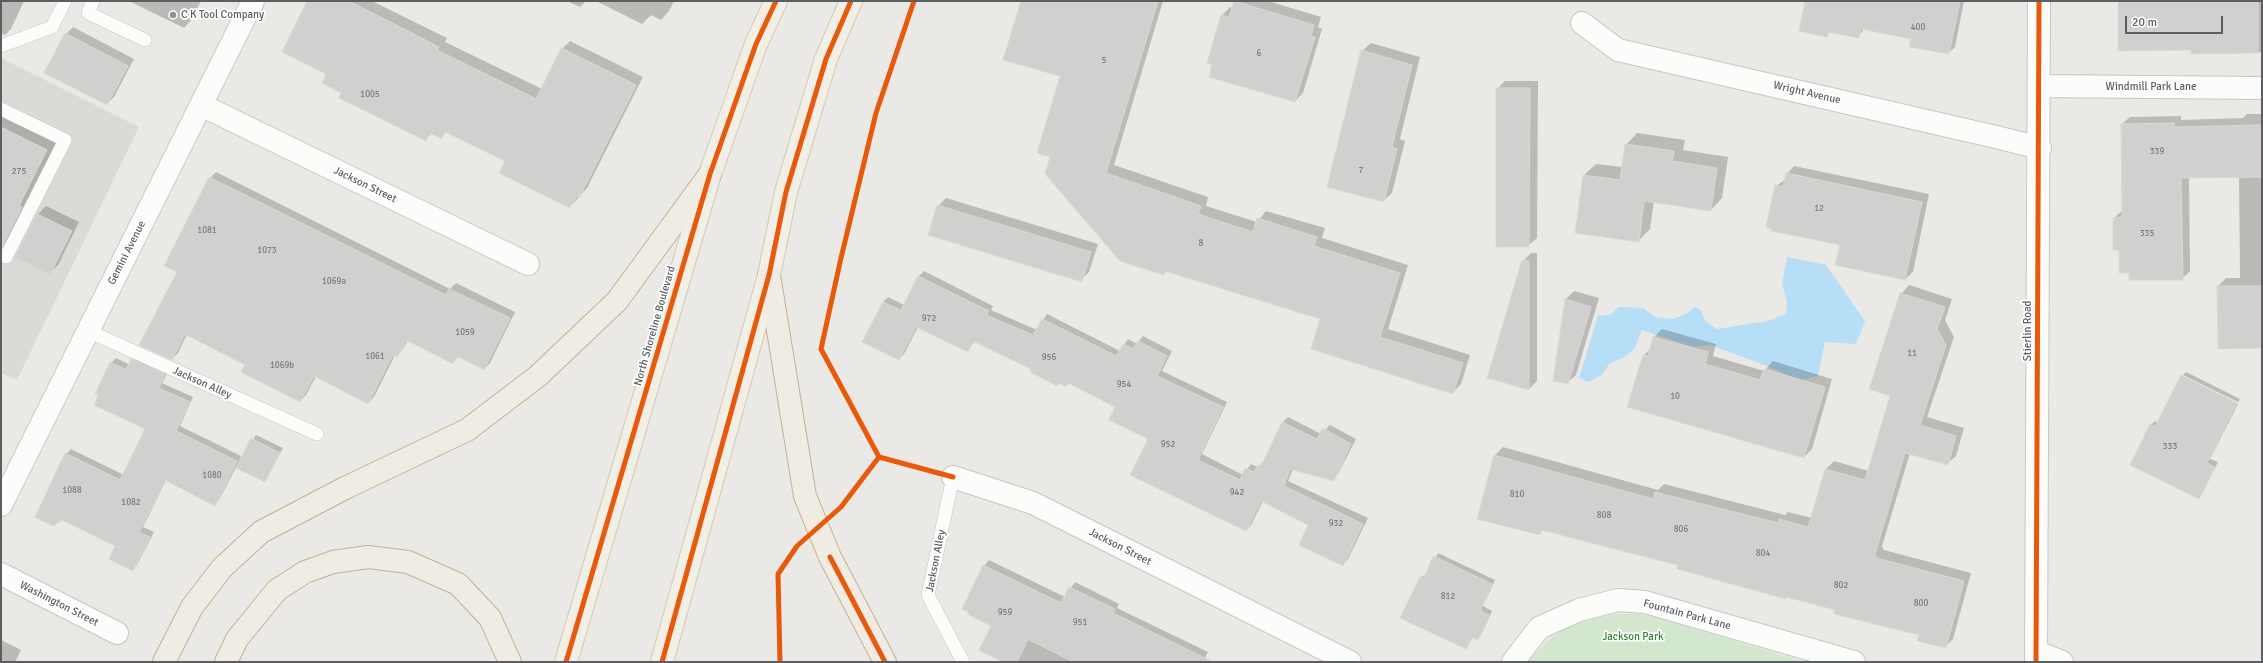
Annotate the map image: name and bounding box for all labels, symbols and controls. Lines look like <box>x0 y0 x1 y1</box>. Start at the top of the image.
place label: C K Tool Company <box>181 8 264 22</box>
scale bar <box>2127 8 2225 34</box>
marker: C K Tool Company <box>168 10 178 20</box>
text: 20 m <box>2132 15 2157 30</box>
house number: 400 <box>1911 23 1925 33</box>
house number: 6 <box>1257 49 1261 59</box>
house number: 5 <box>1102 56 1106 66</box>
street label: Wright Avenue <box>1772 79 1842 107</box>
street label: Windmill Park Lane <box>2106 80 2196 94</box>
house number: 1005 <box>360 90 380 100</box>
house number: 339 <box>2150 147 2164 157</box>
street label: Jackson Street <box>331 164 399 206</box>
house number: 7 <box>1359 166 1363 176</box>
house number: 275 <box>12 167 26 177</box>
house number: 12 <box>1814 204 1824 214</box>
street label: Gemini Avenue <box>105 219 149 287</box>
house number: 1081 <box>197 226 217 236</box>
house number: 335 <box>2140 229 2154 239</box>
house number: 8 <box>1199 239 1203 249</box>
house number: 1073 <box>257 246 277 256</box>
street label: North Shoreline Boulevard <box>632 264 678 388</box>
house number: 1069a <box>322 277 346 287</box>
street label: Stierlin Road <box>2021 301 2035 361</box>
house number: 972 <box>922 314 936 324</box>
house number: 1059 <box>455 328 475 338</box>
house number: 11 <box>1907 349 1917 359</box>
house number: 1061 <box>365 352 385 362</box>
house number: 956 <box>1042 353 1056 363</box>
house number: 1069b <box>270 361 294 371</box>
street label: Jackson Alley <box>170 364 234 402</box>
house number: 954 <box>1117 380 1131 390</box>
house number: 10 <box>1670 392 1680 402</box>
house number: 952 <box>1161 440 1175 450</box>
house number: 333 <box>2163 442 2177 452</box>
house number: 1080 <box>202 471 222 481</box>
house number: 1088 <box>62 486 82 496</box>
house number: 942 <box>1230 488 1244 498</box>
house number: 810 <box>1510 490 1524 500</box>
house number: 1082 <box>121 498 141 508</box>
house number: 808 <box>1597 511 1611 521</box>
house number: 932 <box>1329 519 1343 529</box>
house number: 806 <box>1674 525 1688 535</box>
street label: Jackson Street <box>1086 526 1154 568</box>
street label: Jackson Alley <box>923 529 949 593</box>
house number: 804 <box>1756 549 1770 559</box>
street label: Washington Street <box>17 578 101 630</box>
house number: 802 <box>1834 581 1848 591</box>
house number: 812 <box>1441 592 1455 602</box>
street label: Fountain Park Lane <box>1642 597 1732 633</box>
house number: 800 <box>1914 599 1928 609</box>
house number: 959 <box>998 608 1012 618</box>
house number: 951 <box>1073 618 1087 628</box>
park label: Jackson Park <box>1603 630 1663 644</box>

